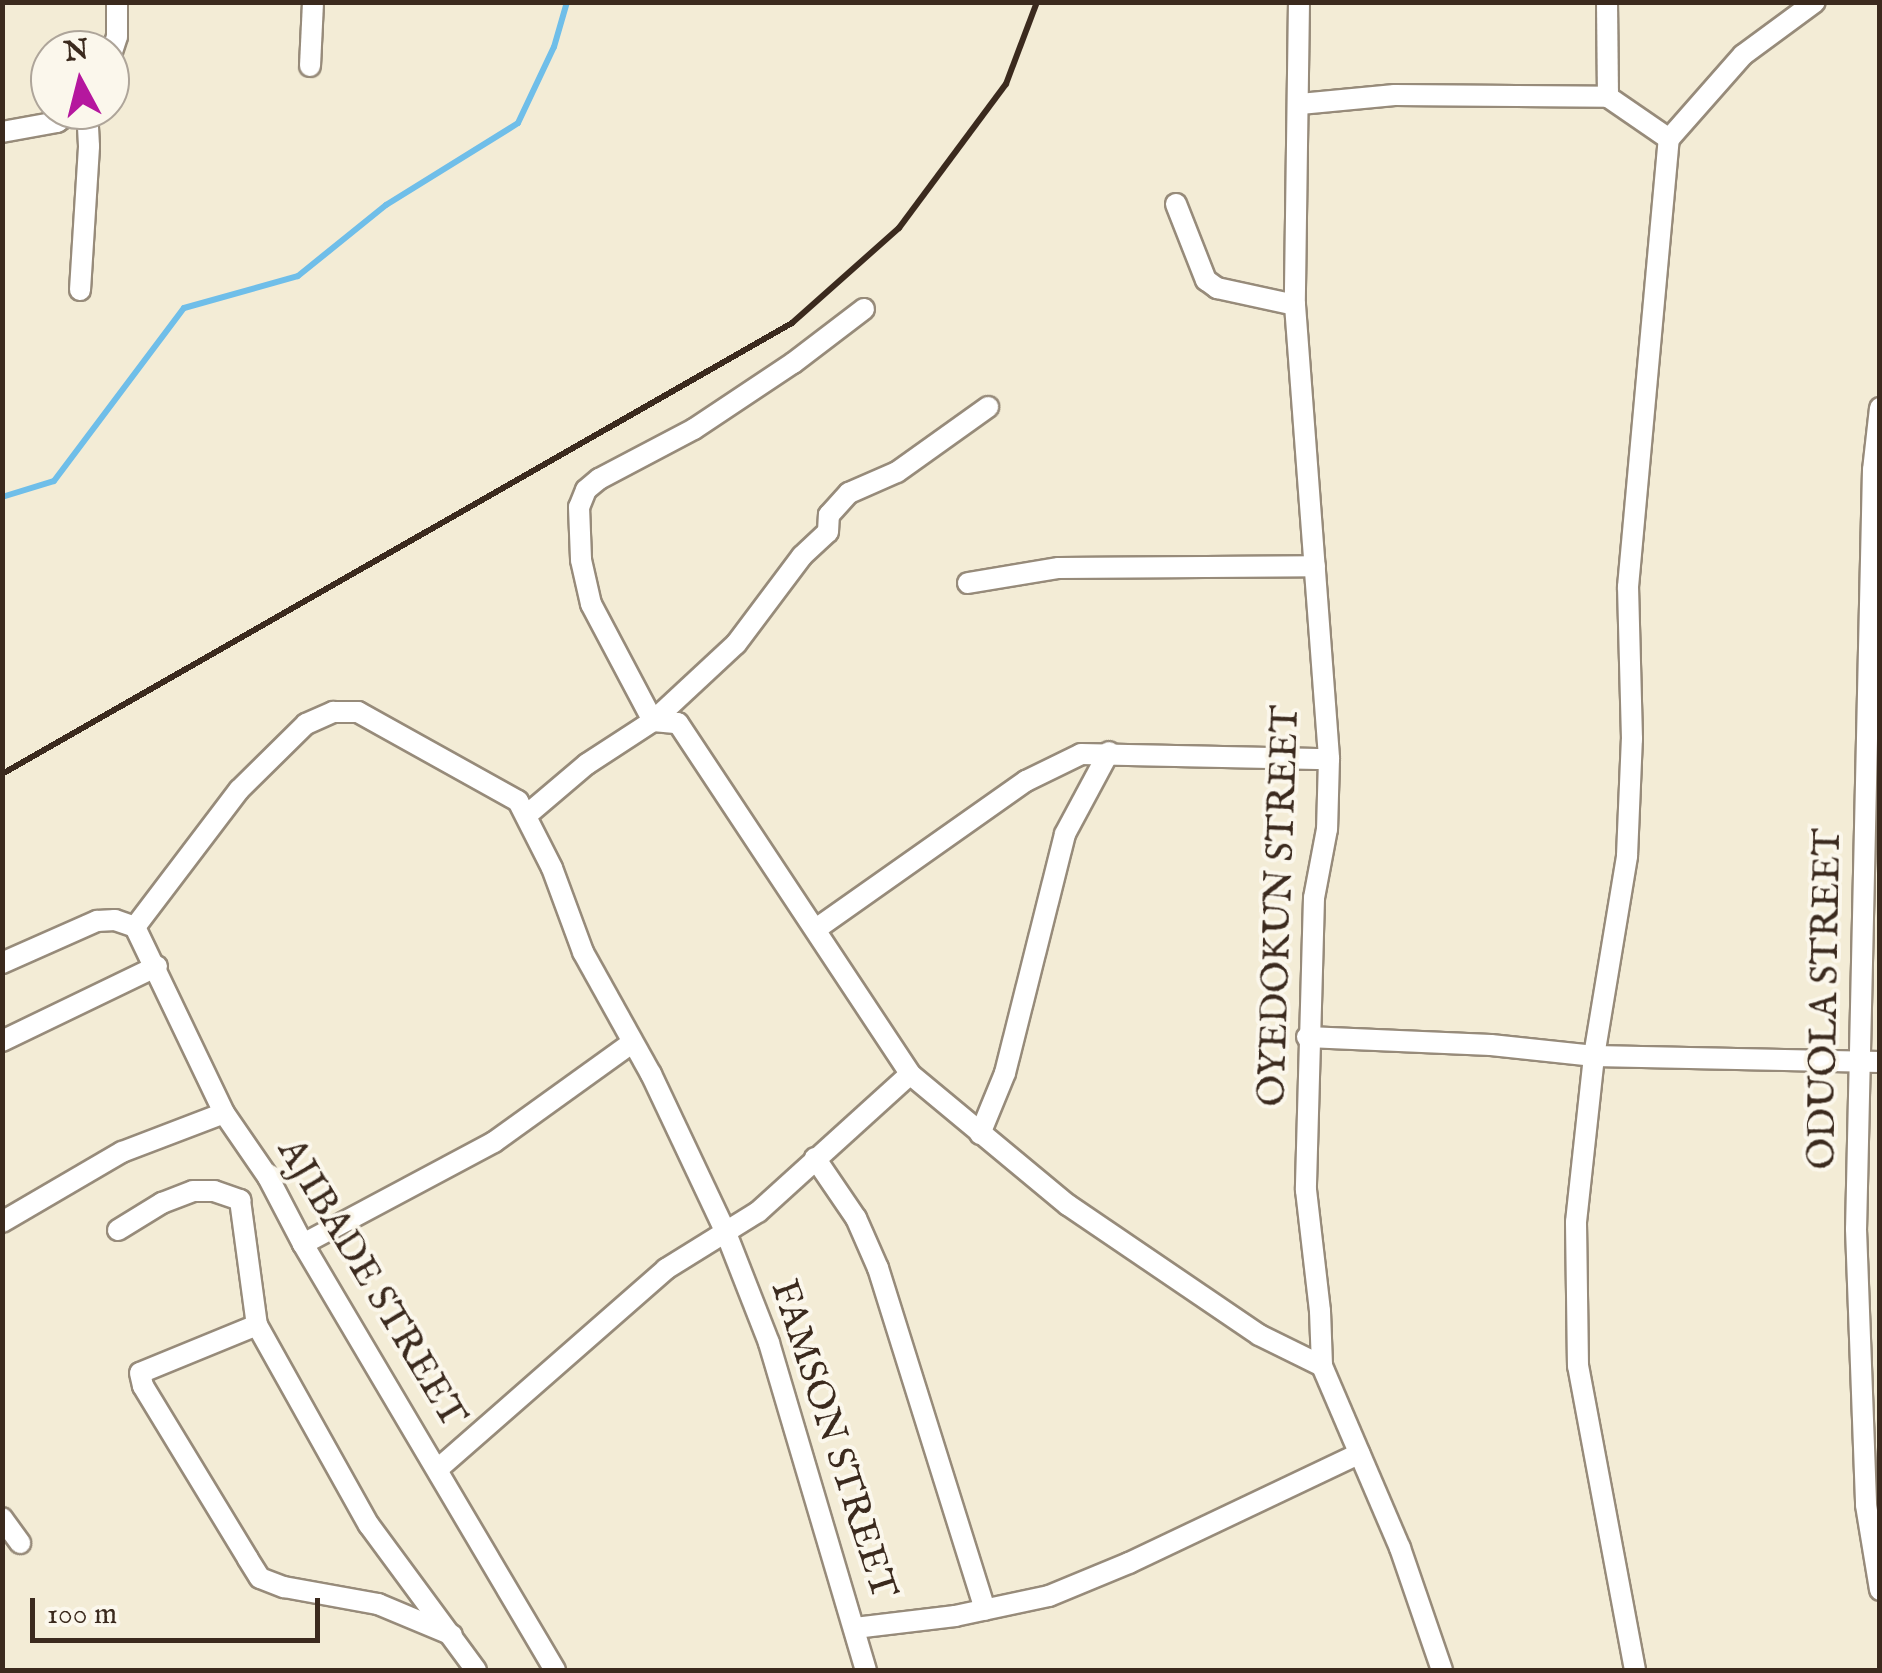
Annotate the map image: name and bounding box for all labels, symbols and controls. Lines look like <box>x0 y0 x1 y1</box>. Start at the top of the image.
north arrow <box>30 30 130 130</box>
text: N <box>62 33 91 71</box>
street label: OYEDOKUN STREET <box>1251 705 1311 1107</box>
street label: ODUOLA STREET <box>1801 828 1853 1170</box>
street label: AJIBADE STREET <box>266 1131 474 1437</box>
street label: FAMSON STREET <box>759 1275 905 1605</box>
scale bar <box>35 1578 325 1640</box>
text: 100 m <box>47 1596 117 1634</box>

